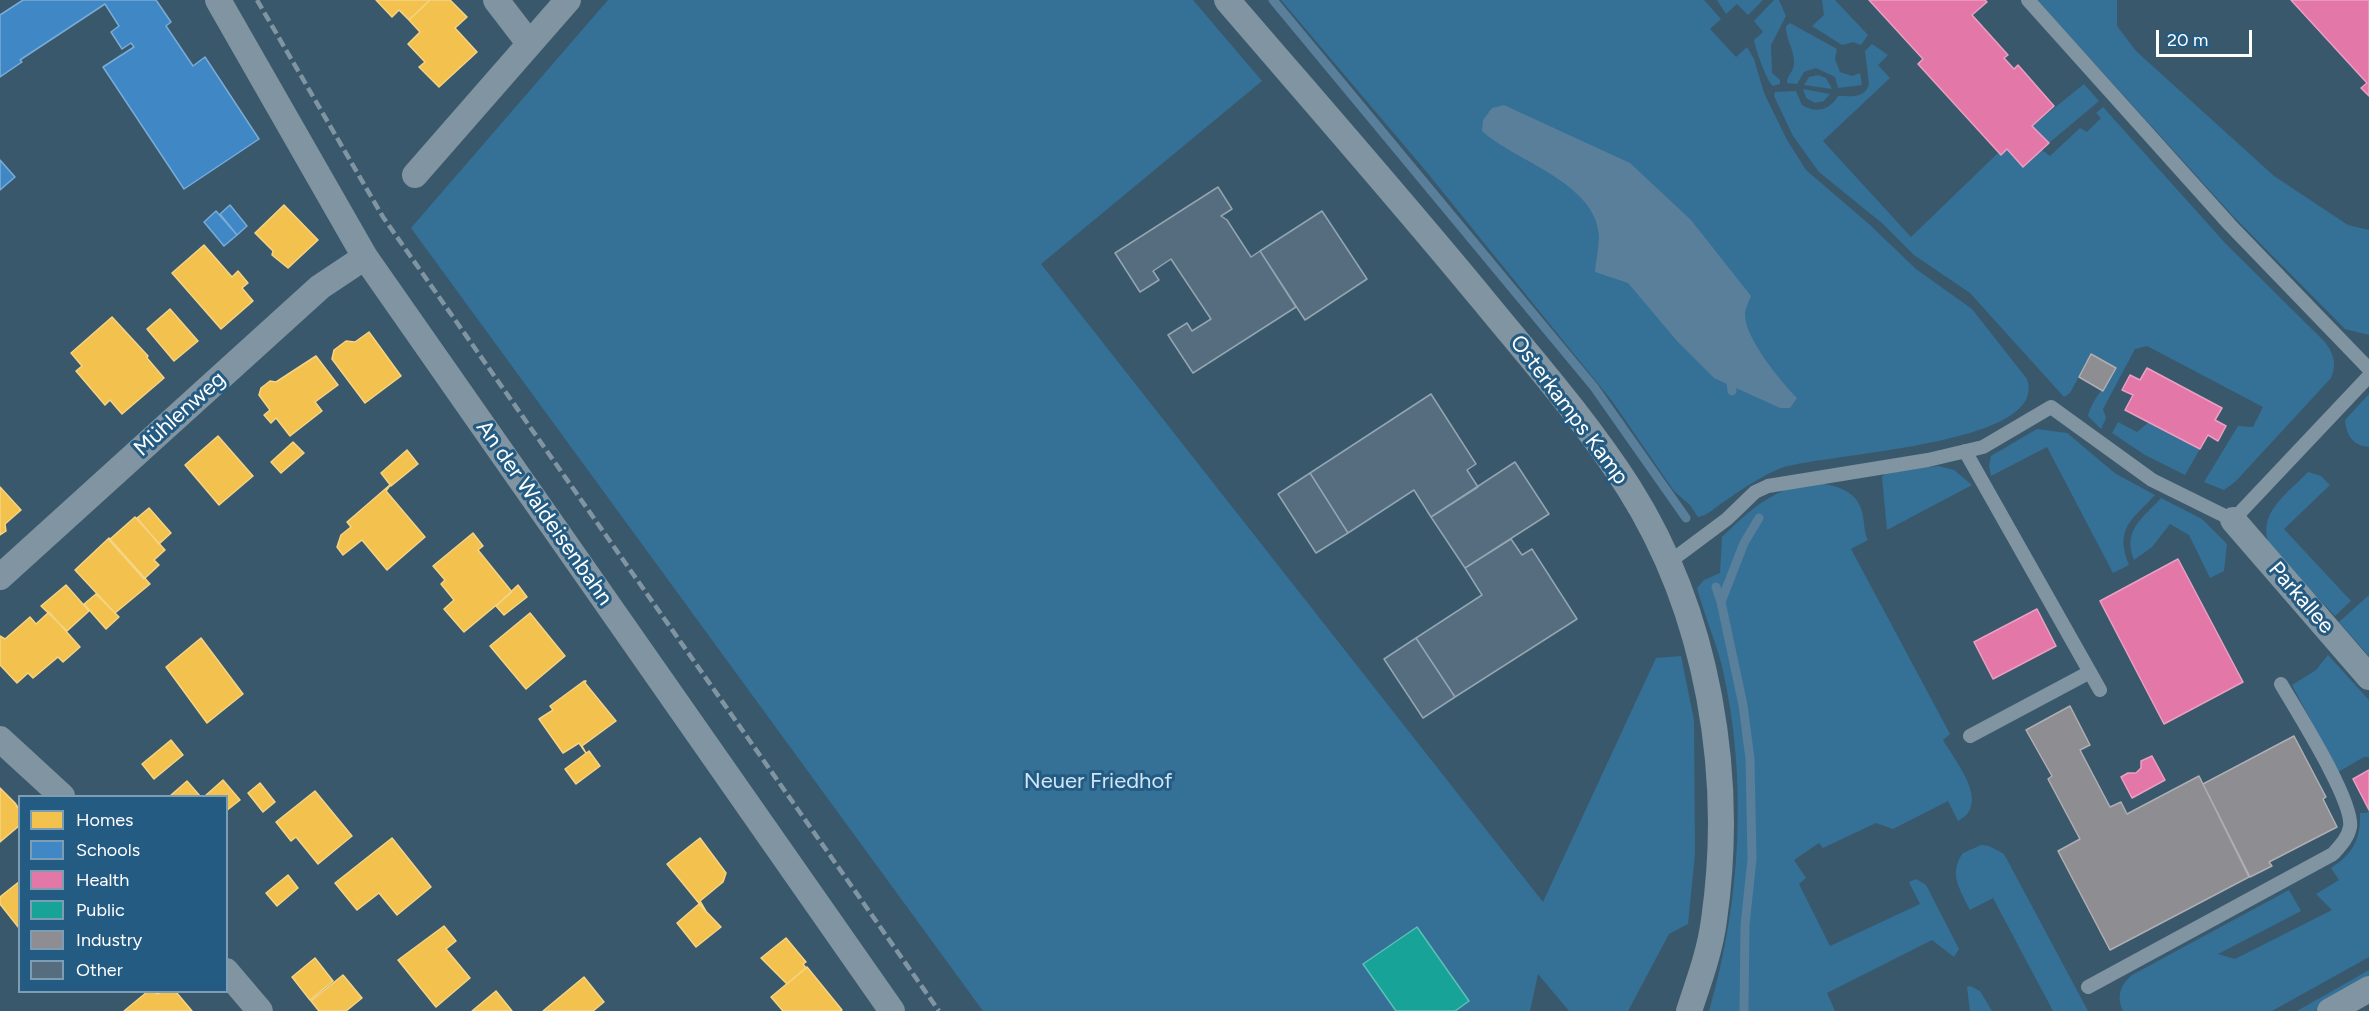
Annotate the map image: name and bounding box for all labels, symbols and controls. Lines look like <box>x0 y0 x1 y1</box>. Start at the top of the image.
scale bar <box>2159 18 2255 56</box>
text: 20 m <box>2167 29 2208 51</box>
street label: Osterkamps Kamp <box>1504 330 1634 490</box>
street label: Mühlenweg <box>129 366 231 462</box>
street label: An der Waldeisenbahn <box>470 415 618 611</box>
street label: Parkallee <box>2263 557 2339 639</box>
park label: Neuer Friedhof <box>1024 769 1172 795</box>
legend <box>18 795 228 993</box>
text: Homes <box>76 809 134 831</box>
text: Schools <box>76 839 140 861</box>
text: Health <box>76 869 129 891</box>
text: Public <box>76 899 125 921</box>
text: Industry <box>76 929 142 951</box>
text: Other <box>76 959 123 981</box>

